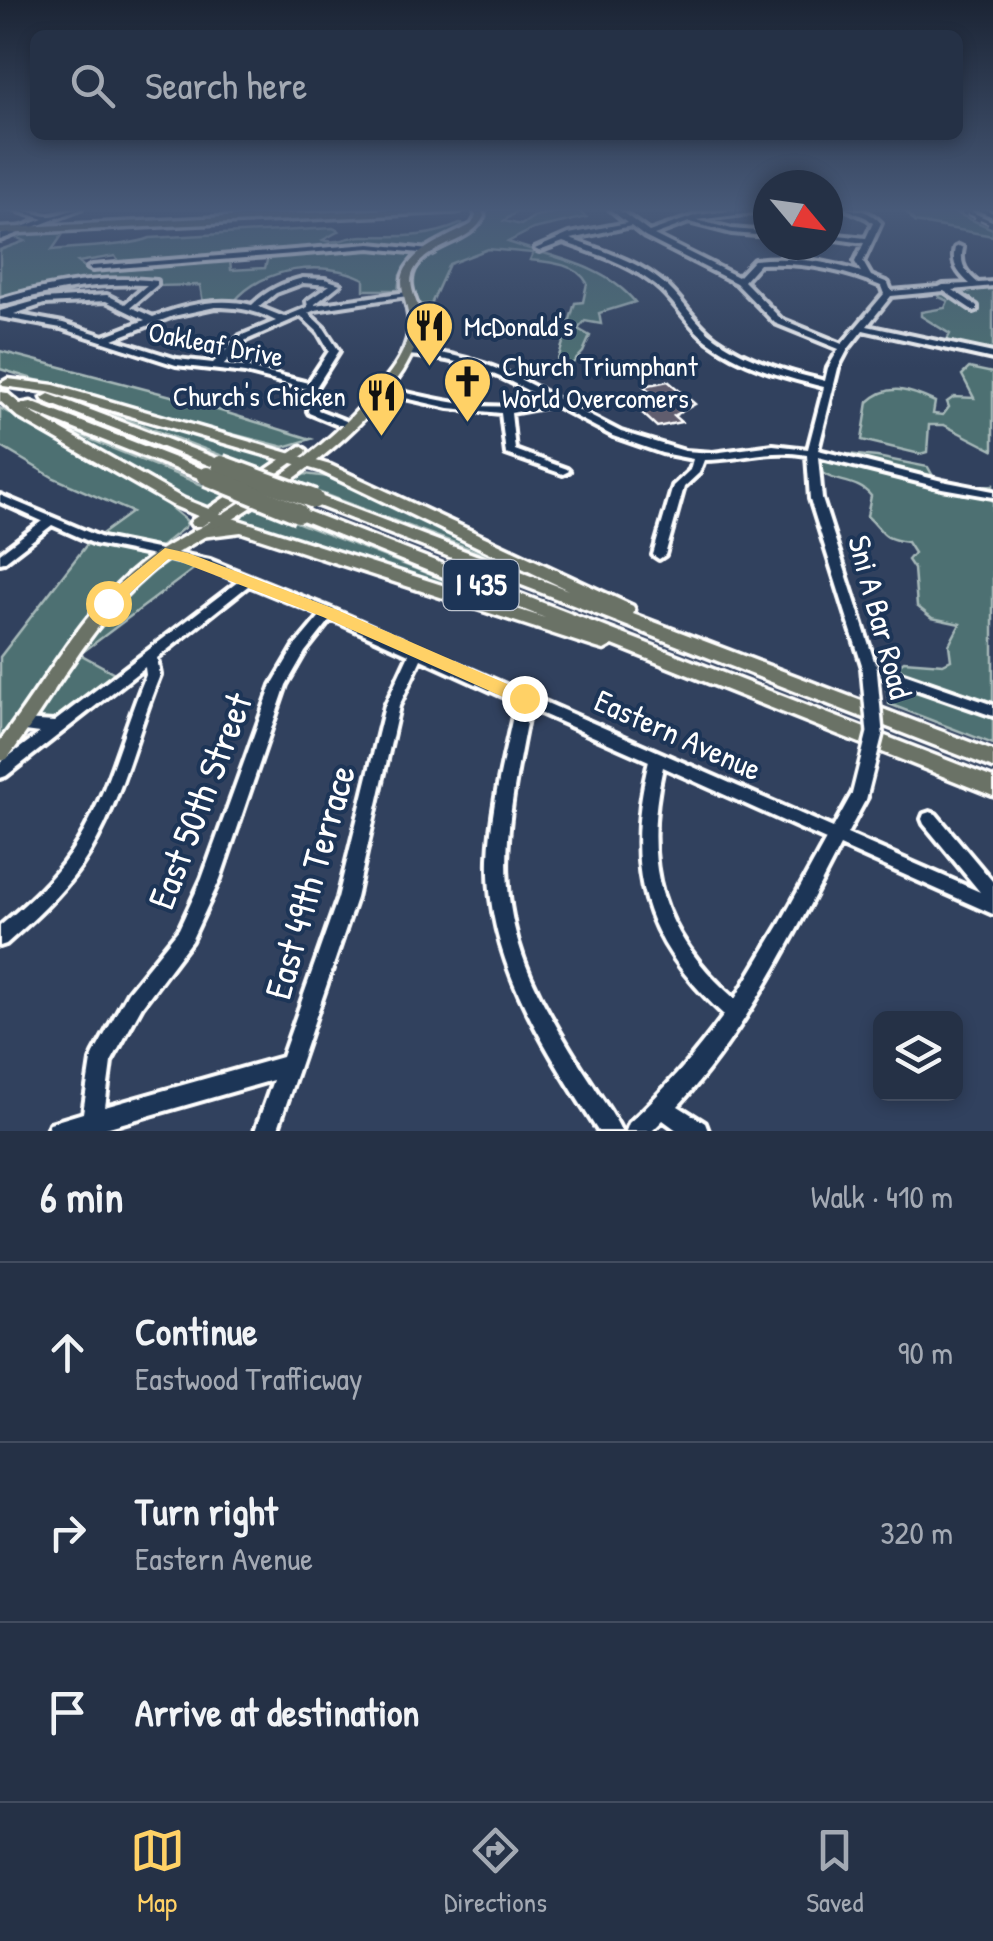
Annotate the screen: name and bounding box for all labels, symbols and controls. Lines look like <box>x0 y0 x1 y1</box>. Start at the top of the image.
search box <box>30 30 963 140</box>
icon: search <box>65 58 120 113</box>
text: Search here <box>145 59 307 111</box>
north arrow <box>753 170 843 260</box>
restaurant icon: McDonald's <box>403 300 455 368</box>
place label: McDonald's <box>464 307 573 345</box>
street label: Oakleaf Drive <box>145 312 287 376</box>
place label: Church Triumphant World Overcomers <box>502 347 698 417</box>
church icon: Church Triumphant World Overcomers <box>441 356 493 424</box>
restaurant icon: Church's Chicken <box>355 370 407 438</box>
place label: Church's Chicken <box>173 377 346 415</box>
street label: Sni A Bar Road <box>838 530 923 703</box>
road number: I 435 <box>444 560 518 610</box>
route start <box>86 581 132 627</box>
route end <box>502 676 548 722</box>
street label: Eastern Avenue <box>588 679 769 790</box>
street label: East 50th Street <box>134 684 264 916</box>
street label: East 49th Terrace <box>251 759 367 1005</box>
map controls <box>873 1011 963 1101</box>
button: layers <box>873 1011 963 1101</box>
text: 6 min <box>40 1168 123 1225</box>
text: Walk · 410 m <box>811 1175 953 1218</box>
text: Continue <box>135 1305 257 1357</box>
icon: ahead <box>40 1325 95 1380</box>
text: 90 m <box>898 1331 953 1374</box>
text: Eastwood Trafficway <box>135 1357 363 1400</box>
text: Turn right <box>135 1485 278 1537</box>
icon: right <box>40 1505 95 1560</box>
text: 320 m <box>880 1511 953 1554</box>
text: Eastern Avenue <box>135 1537 313 1580</box>
icon: arrive <box>40 1685 95 1740</box>
text: Arrive at destination <box>135 1686 419 1738</box>
tab: Map <box>130 1823 185 1921</box>
tab: Directions <box>444 1823 547 1921</box>
tab: Saved <box>806 1823 863 1921</box>

